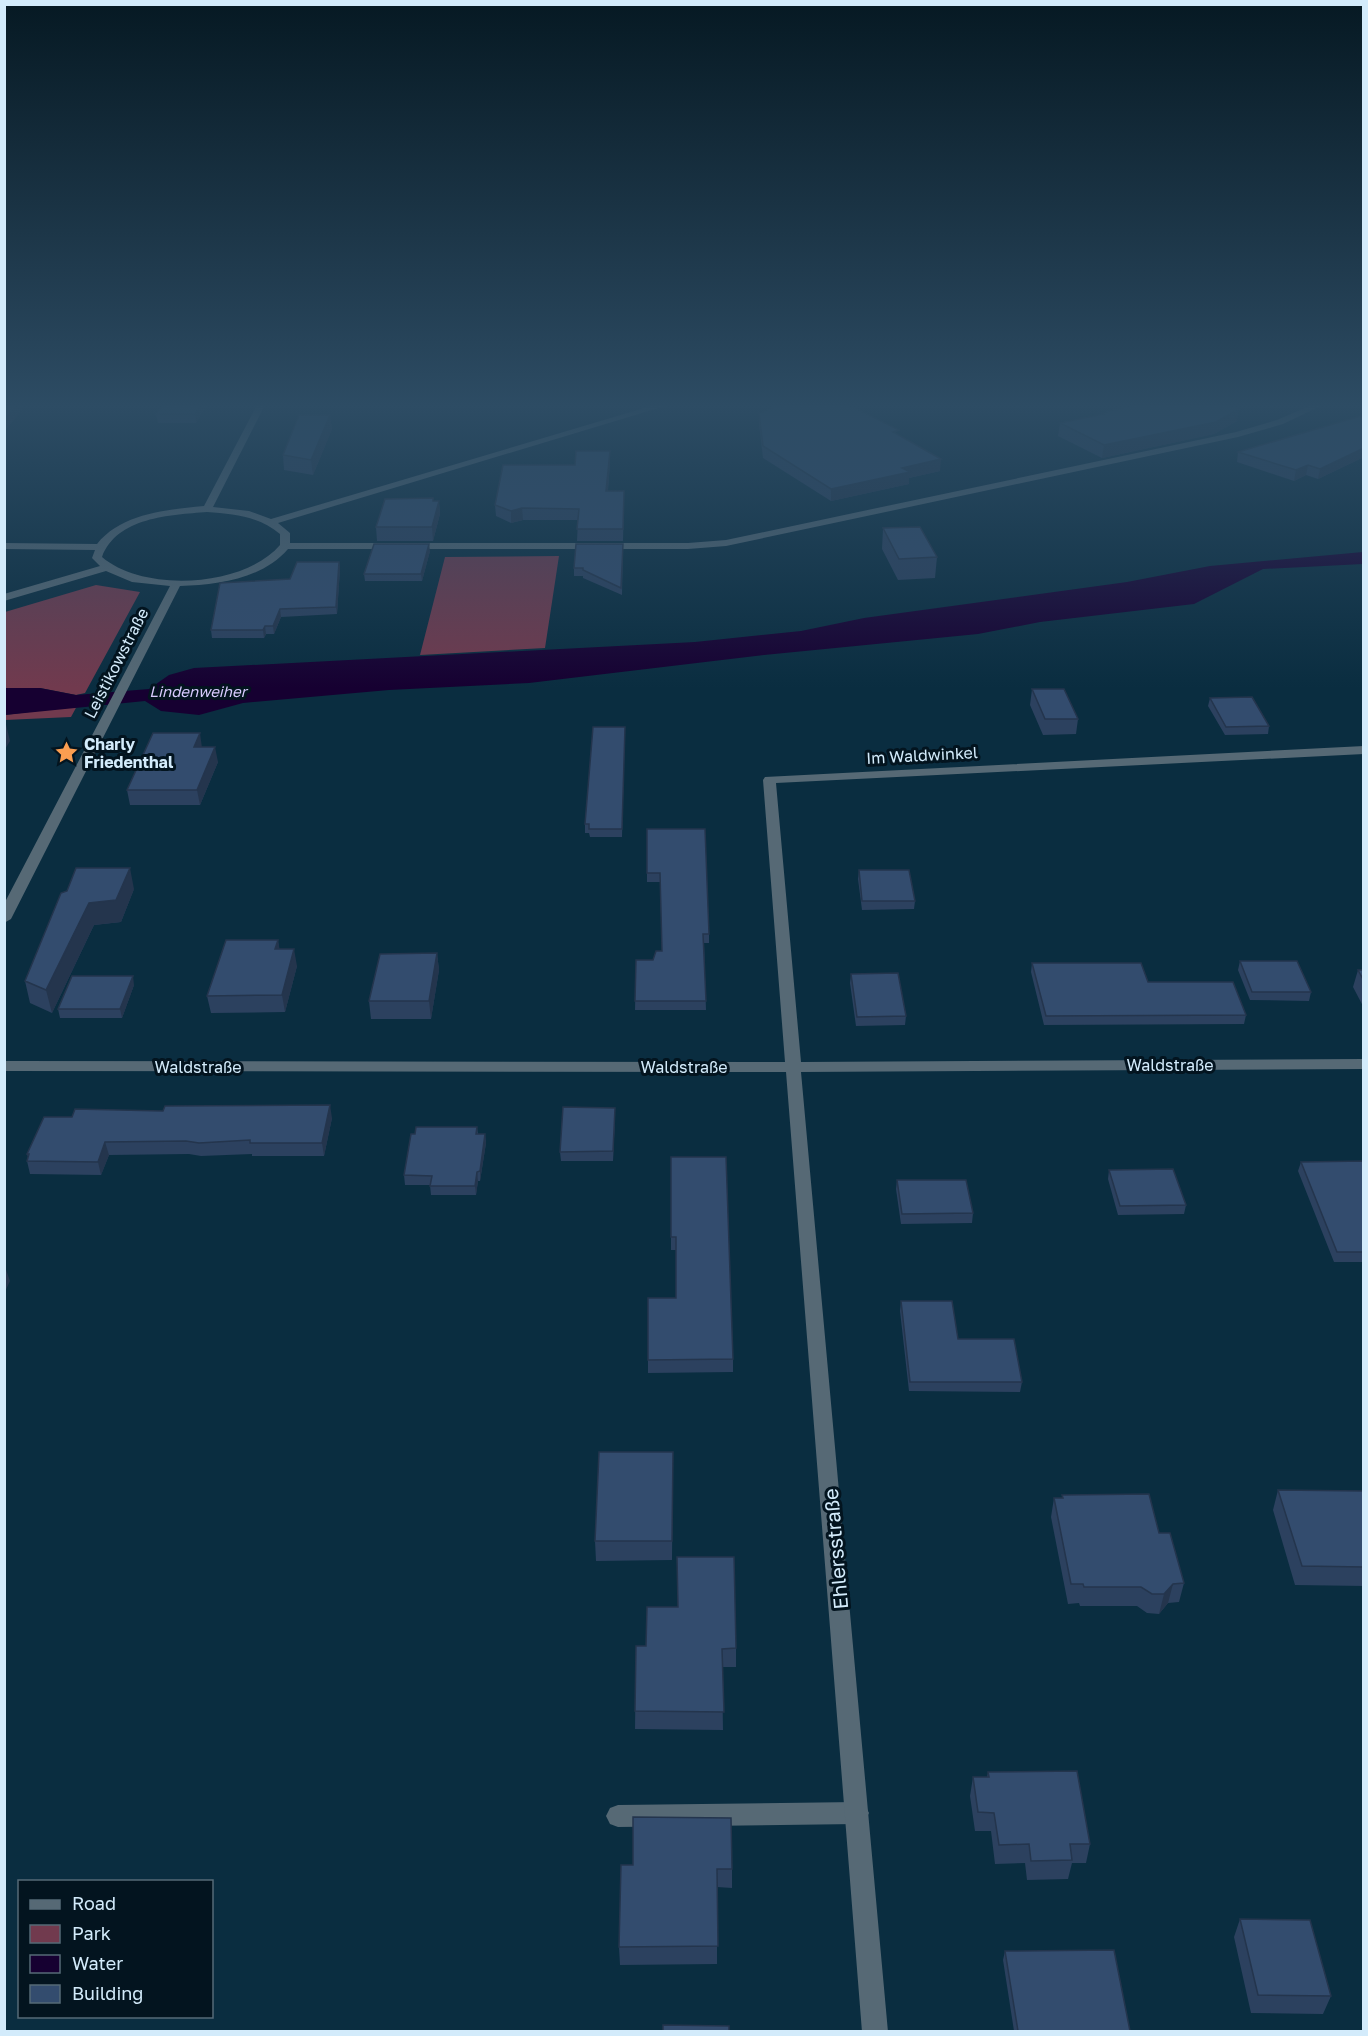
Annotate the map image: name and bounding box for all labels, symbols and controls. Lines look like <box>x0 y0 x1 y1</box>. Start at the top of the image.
street label: Leistikowstraße <box>80 604 152 722</box>
water label: Lindenweiher <box>149 682 249 700</box>
place label: Charly Friedenthal <box>84 734 174 772</box>
place icon: Charly Friedenthal <box>53 740 79 766</box>
street label: Im Waldwinkel <box>866 742 978 768</box>
street label: Waldstraße <box>1126 1055 1214 1075</box>
street label: Waldstraße <box>154 1057 242 1077</box>
street label: Waldstraße <box>640 1057 728 1077</box>
street label: Ehlersstraße <box>818 1487 852 1611</box>
legend <box>18 1880 213 2018</box>
text: Road <box>72 1892 116 1914</box>
text: Park <box>72 1922 111 1944</box>
text: Water <box>72 1952 123 1974</box>
text: Building <box>72 1982 143 2004</box>

